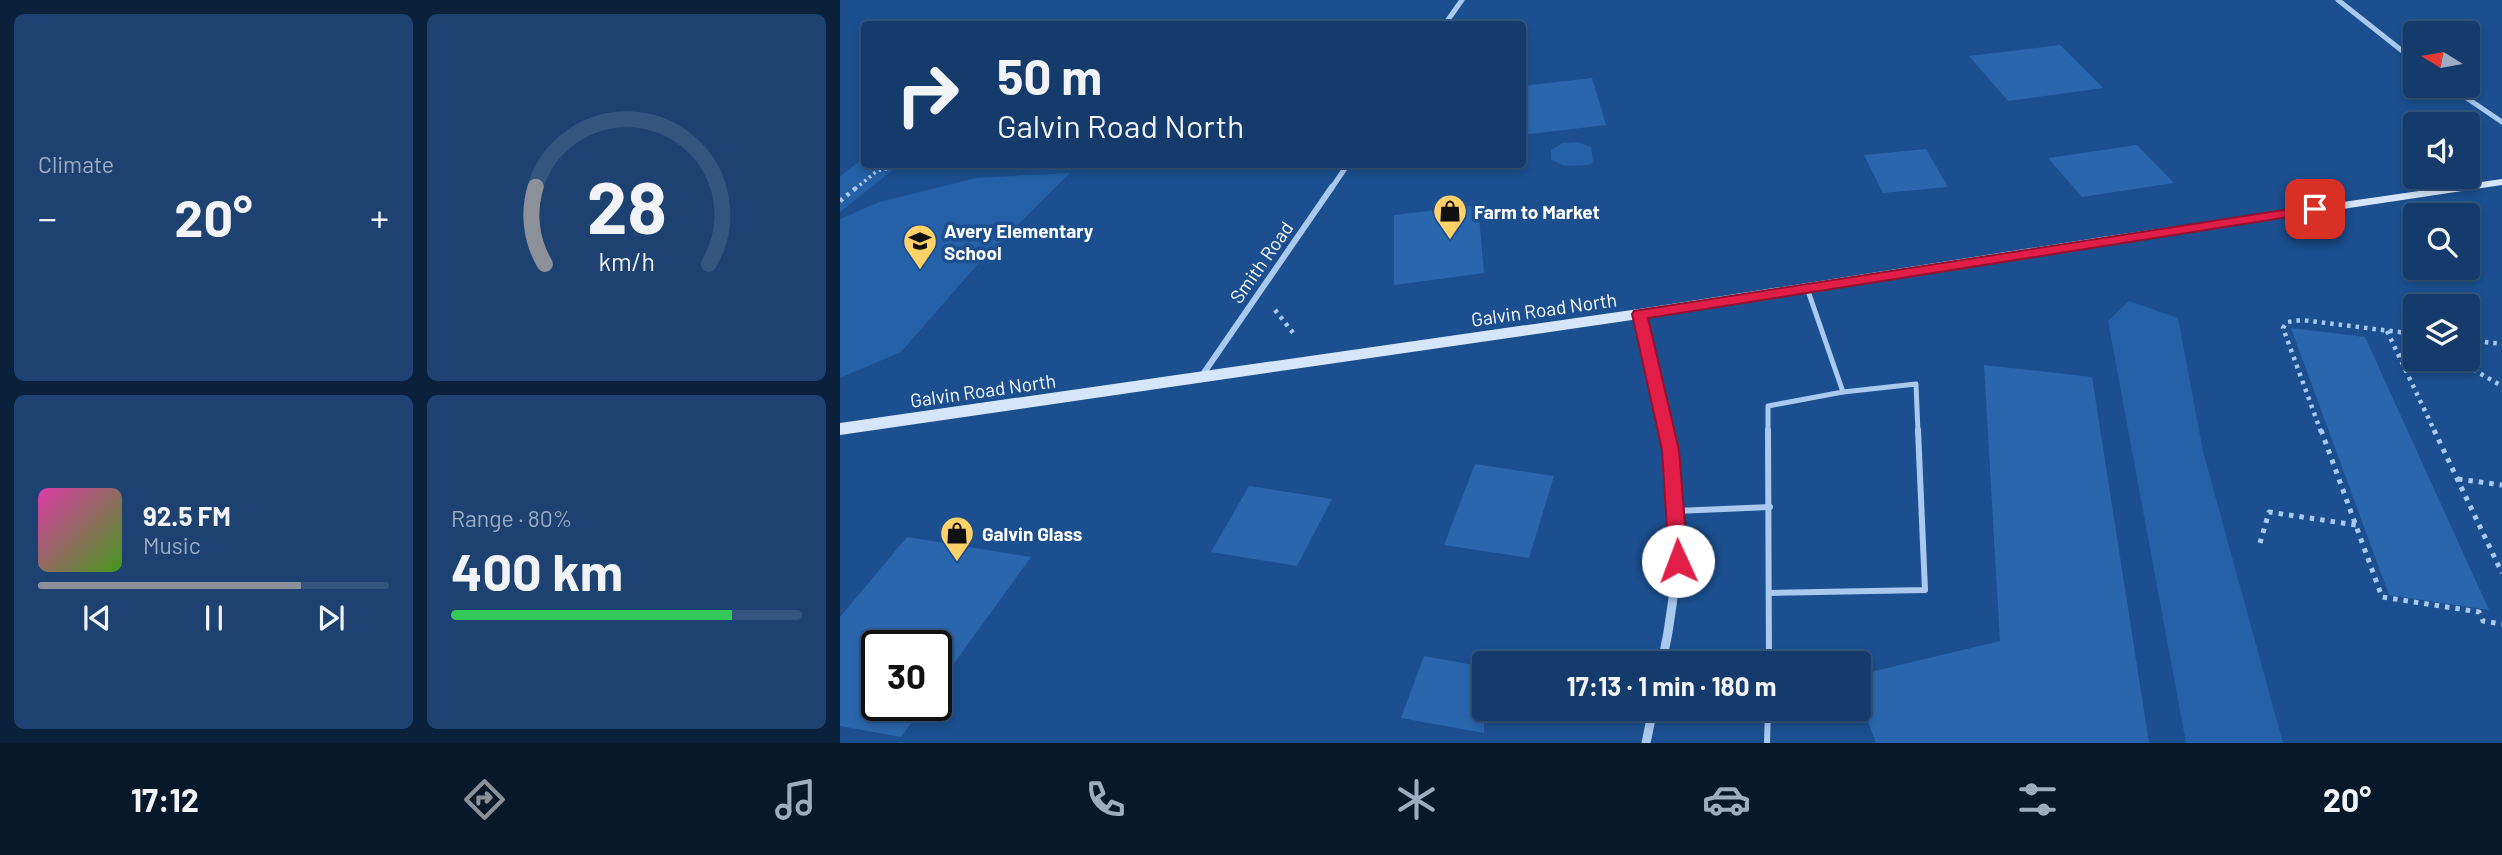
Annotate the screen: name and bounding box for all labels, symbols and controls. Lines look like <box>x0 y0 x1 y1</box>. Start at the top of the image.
north arrow <box>2403 21 2480 98</box>
map controls <box>2403 21 2480 371</box>
text: 50 m <box>997 46 1102 105</box>
icon: right <box>882 49 973 140</box>
text: Galvin Road North <box>997 106 1244 144</box>
button: sound <box>2403 112 2480 189</box>
text: Climate <box>38 150 114 178</box>
text: 28 <box>586 161 667 249</box>
pin <box>2285 179 2345 239</box>
text: 20° <box>174 185 253 247</box>
icon: arrive <box>2296 190 2334 228</box>
shop icon: Farm to Market <box>1431 192 1469 241</box>
text: − <box>38 194 57 240</box>
text: + <box>370 194 389 240</box>
place label: Farm to Market <box>1474 200 1600 223</box>
button: search <box>2403 203 2480 280</box>
street label: Smith Road <box>1224 217 1298 307</box>
place label: Avery Elementary School <box>944 219 1094 264</box>
school or university icon: Avery Elementary School <box>901 222 939 271</box>
text: km/h <box>598 245 655 275</box>
street label: Galvin Road North <box>1470 287 1618 331</box>
button: layers <box>2403 294 2480 371</box>
street label: Galvin Road North <box>909 368 1057 412</box>
text: 92.5 FM <box>143 500 231 531</box>
text: Range · 80% <box>451 504 572 532</box>
shop icon: Galvin Glass <box>938 514 976 563</box>
place label: Galvin Glass <box>982 522 1082 545</box>
position arrow <box>1641 524 1715 598</box>
text: Music <box>143 531 201 559</box>
text: 400 km <box>451 539 623 601</box>
icon: previous <box>78 599 116 637</box>
icon: pause <box>195 599 233 637</box>
icon: next <box>312 599 350 637</box>
speed limit sign: 30 <box>861 630 952 721</box>
text: 17:13 · 1 min · 180 m <box>1567 670 1776 701</box>
icon: directions <box>460 775 509 824</box>
icon: music <box>771 775 820 824</box>
icon: phone <box>1081 775 1130 824</box>
icon: climate <box>1392 775 1441 824</box>
icon: car <box>1702 775 1751 824</box>
icon: filters <box>2013 775 2062 824</box>
text: 17:12 <box>131 780 199 818</box>
text: 20° <box>2323 780 2371 818</box>

